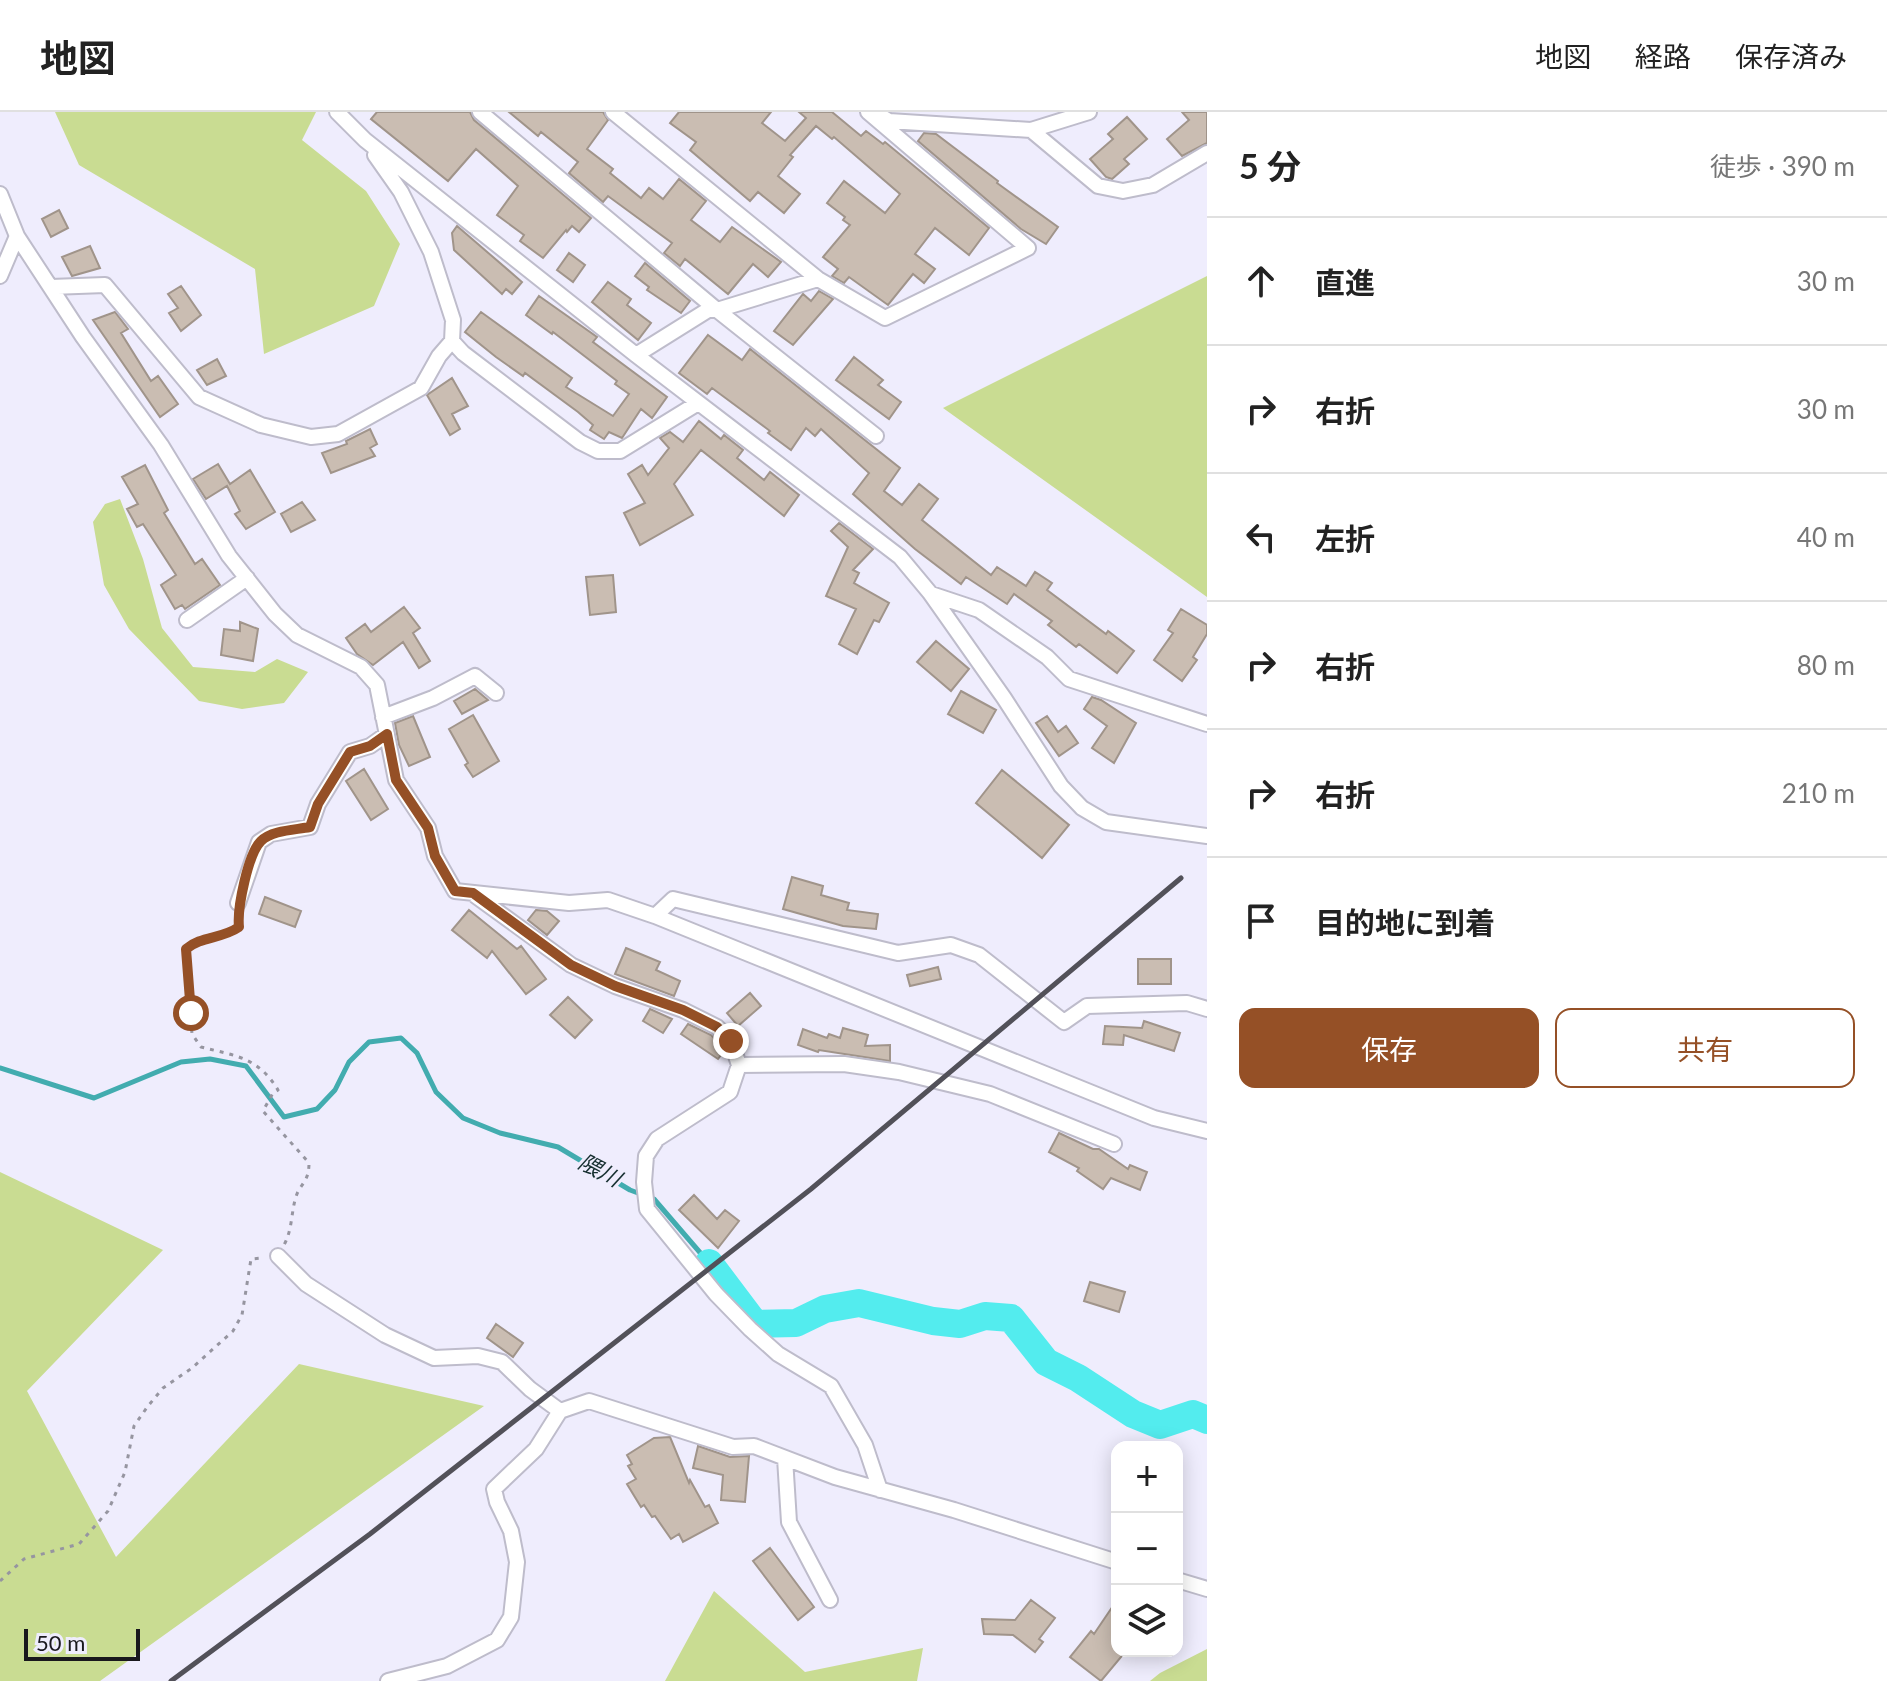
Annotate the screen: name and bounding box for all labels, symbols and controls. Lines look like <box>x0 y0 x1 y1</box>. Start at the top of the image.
text: 地図 <box>40 34 116 80</box>
text: 地図 <box>1535 39 1591 73</box>
text: 経路 <box>1635 39 1691 73</box>
text: 保存済み <box>1735 39 1847 73</box>
text: 5 分 <box>1239 145 1301 186</box>
text: 徒歩 · 390 m <box>1710 150 1855 182</box>
icon: ahead <box>1239 259 1283 303</box>
text: 直進 <box>1315 264 1375 300</box>
text: 30 m <box>1797 265 1855 297</box>
icon: right <box>1239 387 1283 431</box>
text: 右折 <box>1315 392 1375 428</box>
text: 30 m <box>1797 393 1855 425</box>
icon: left <box>1239 515 1283 559</box>
text: 左折 <box>1315 520 1375 556</box>
text: 40 m <box>1797 521 1855 553</box>
icon: right <box>1239 643 1283 687</box>
text: 右折 <box>1315 648 1375 684</box>
text: 80 m <box>1797 649 1855 681</box>
icon: right <box>1239 771 1283 815</box>
text: 右折 <box>1315 776 1375 812</box>
text: 210 m <box>1782 777 1855 809</box>
icon: arrive <box>1239 899 1283 943</box>
text: 目的地に到着 <box>1315 904 1495 940</box>
route start <box>173 995 209 1031</box>
button: 保存 <box>1239 1008 1539 1088</box>
button: 共有 <box>1555 1008 1855 1088</box>
route end <box>713 1023 749 1059</box>
water label: 隈川 <box>574 1147 628 1193</box>
map controls <box>1111 1441 1183 1657</box>
button: + <box>1111 1441 1183 1513</box>
button: − <box>1111 1513 1183 1585</box>
button: layers <box>1111 1585 1183 1657</box>
scale bar <box>24 1625 140 1661</box>
text: 50 m <box>36 1629 85 1656</box>

